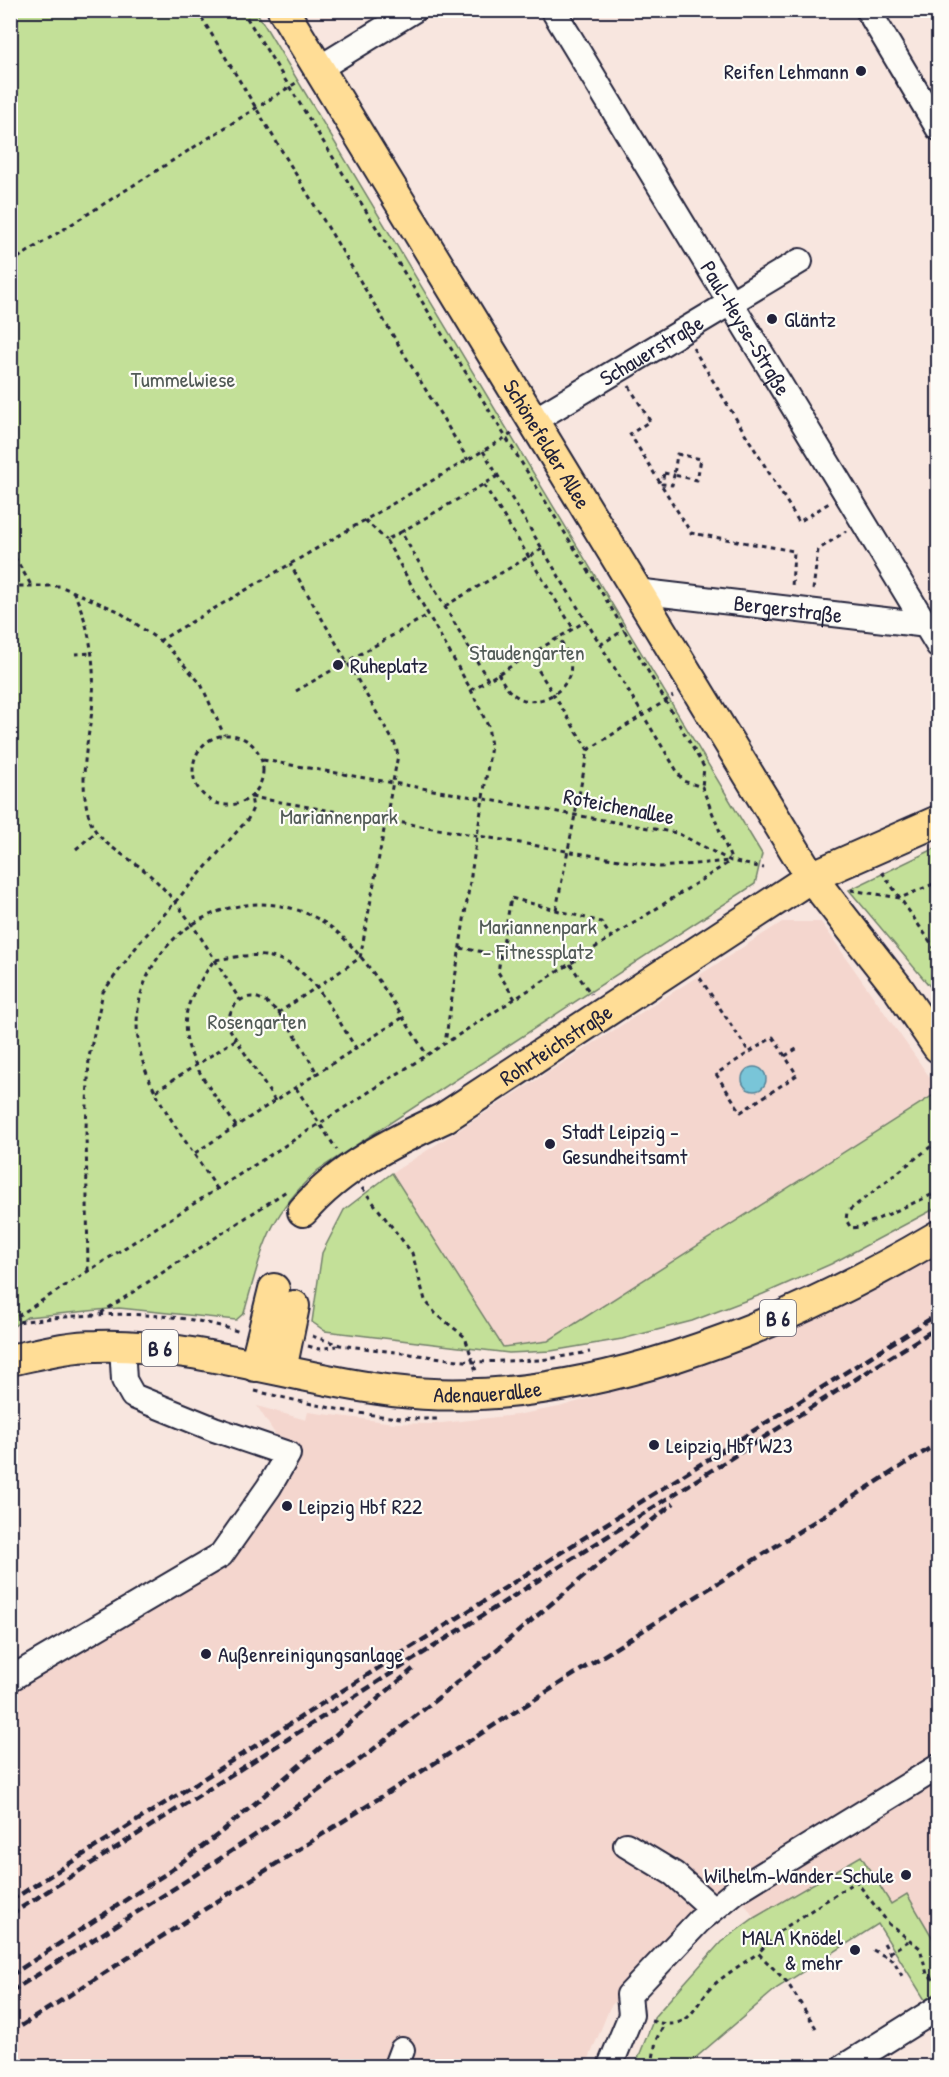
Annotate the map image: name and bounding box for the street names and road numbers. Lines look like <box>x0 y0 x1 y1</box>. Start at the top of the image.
street label: Paul-Heyse-Straße <box>694 255 798 401</box>
street label: Schauerstraße <box>594 307 709 393</box>
street label: Schönefelder Allee <box>496 373 598 515</box>
street label: Bergerstraße <box>732 588 844 630</box>
street label: Roteichenallee <box>561 781 677 831</box>
street label: Rohrteichstraße <box>494 996 618 1093</box>
road number: B 6 <box>760 1300 796 1336</box>
road number: B 6 <box>142 1330 178 1366</box>
street label: Adenauerallee <box>433 1373 544 1410</box>

